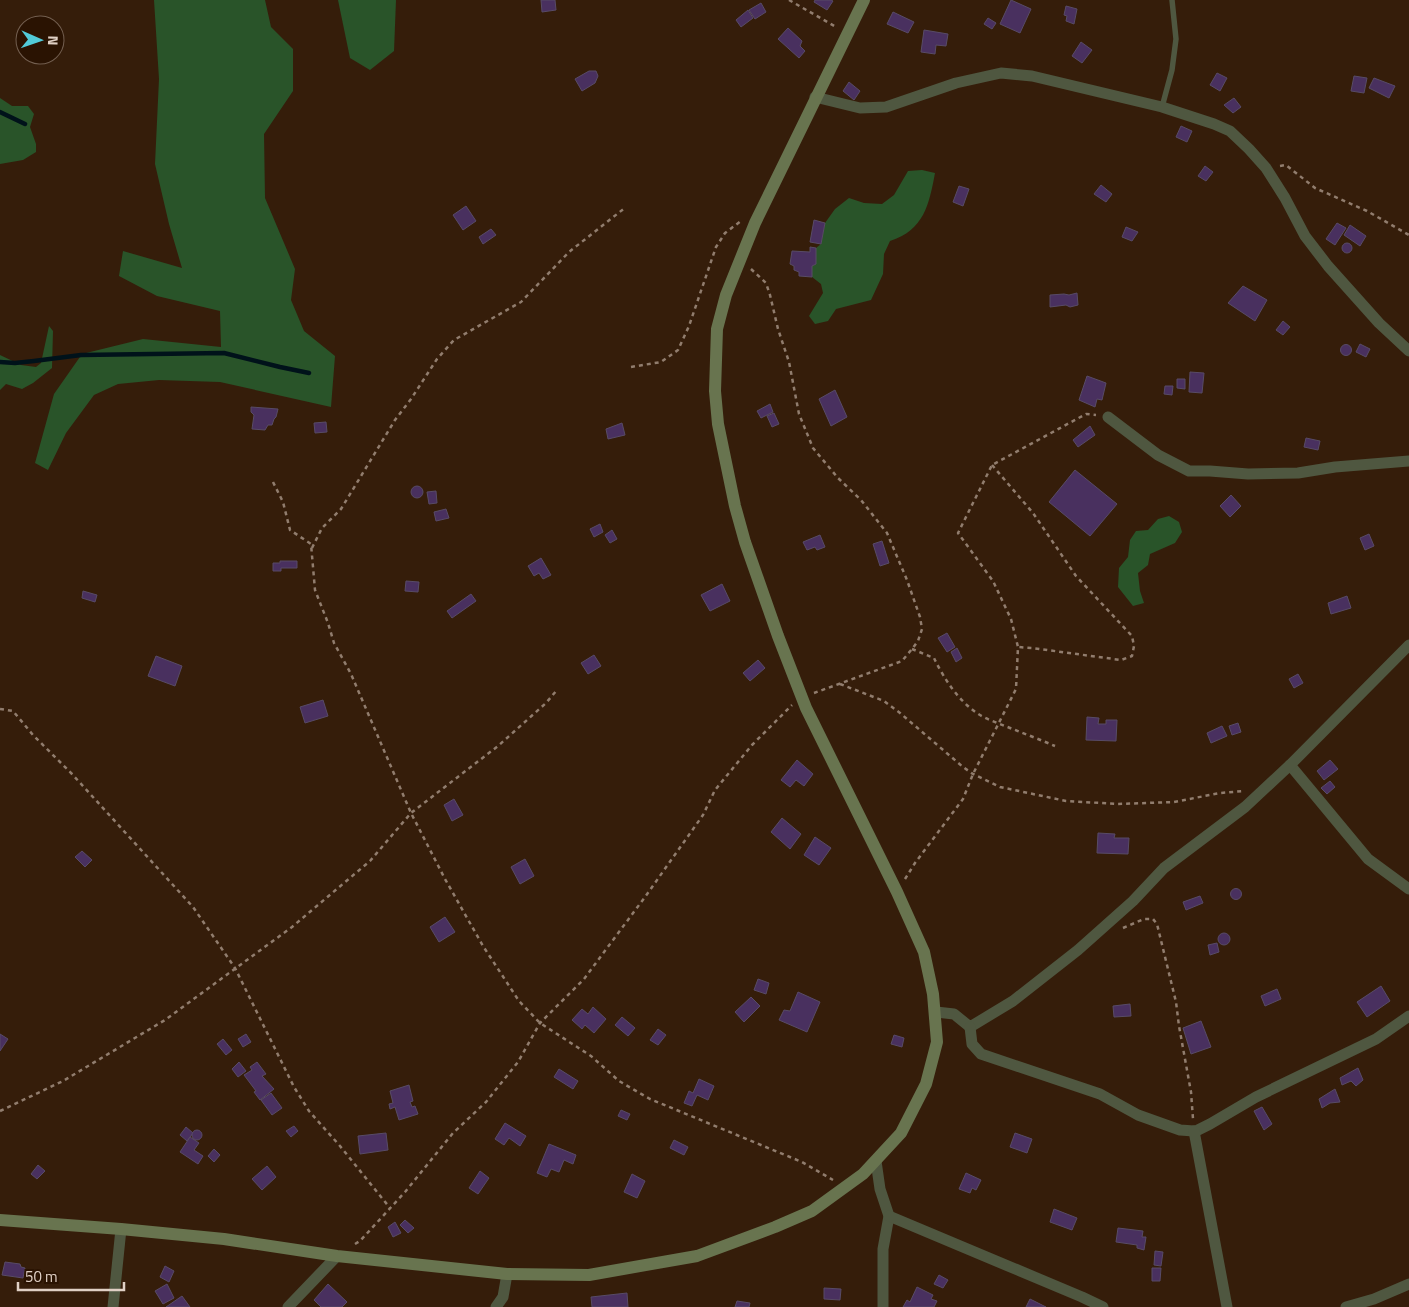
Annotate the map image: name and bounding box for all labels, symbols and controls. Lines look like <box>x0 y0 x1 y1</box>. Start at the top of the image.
north arrow <box>15 15 65 65</box>
text: N <box>43 35 64 46</box>
scale bar <box>18 1260 124 1292</box>
text: 50 m <box>25 1265 58 1288</box>

